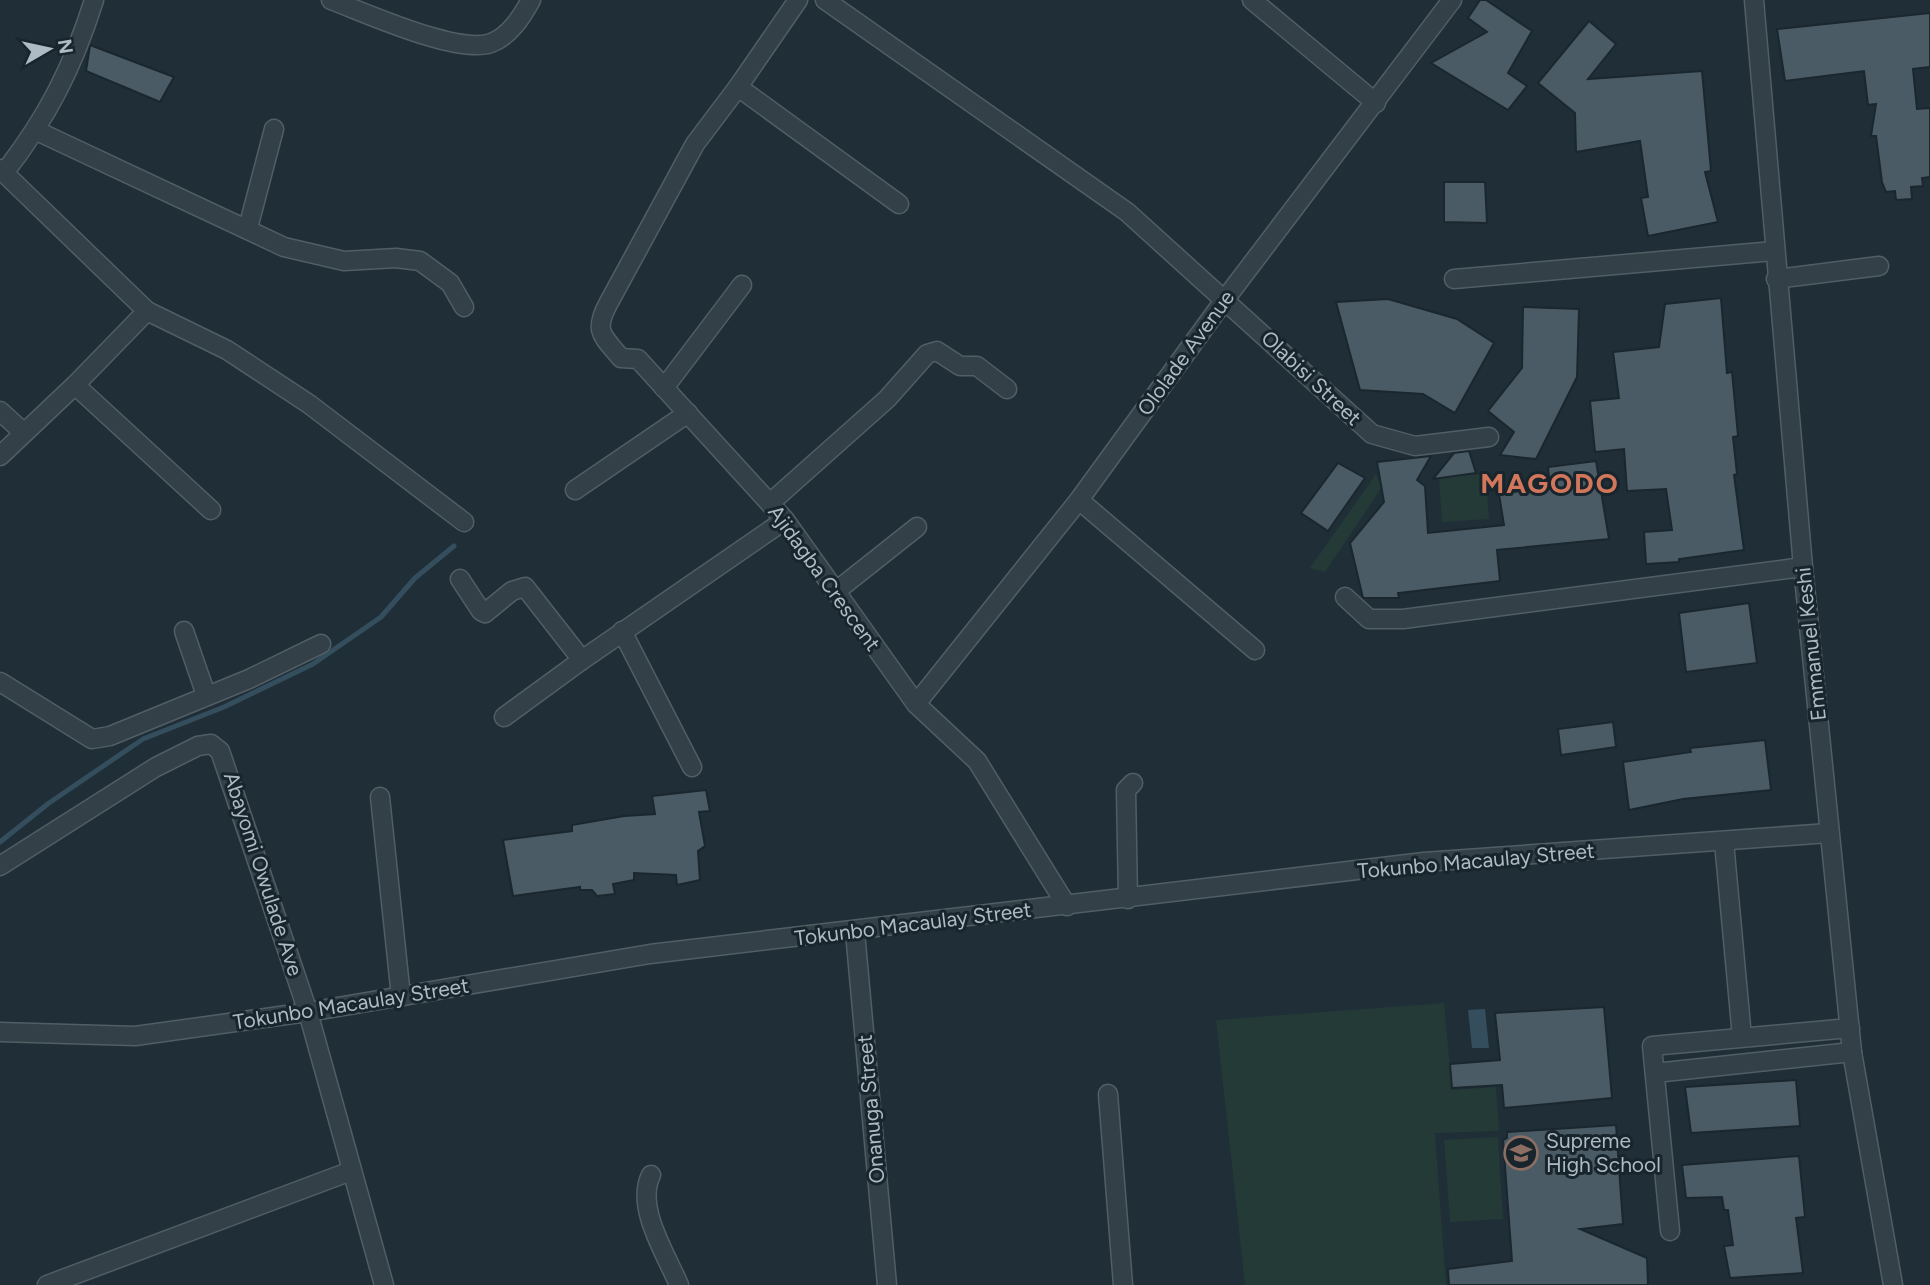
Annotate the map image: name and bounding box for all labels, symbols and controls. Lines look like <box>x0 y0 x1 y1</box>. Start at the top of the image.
north arrow <box>14 14 84 84</box>
text: N <box>53 37 78 55</box>
street label: Ololade Avenue <box>1132 285 1239 420</box>
street label: Olabisi Street <box>1256 325 1367 430</box>
district label: MAGODO <box>1480 466 1620 500</box>
street label: Ajidagba Crescent <box>763 500 886 656</box>
street label: Emmanuel Keshi <box>1790 566 1831 722</box>
street label: Abayomi Owulade Ave <box>219 769 308 979</box>
street label: Tokunbo Macaulay Street <box>1356 838 1596 883</box>
street label: Tokunbo Macaulay Street <box>793 897 1033 950</box>
street label: Tokunbo Macaulay Street <box>231 973 471 1034</box>
street label: Onanuga Street <box>852 1034 889 1184</box>
place label: Supreme High School <box>1546 1128 1661 1177</box>
school or university icon: Supreme High School <box>1502 1134 1540 1172</box>

